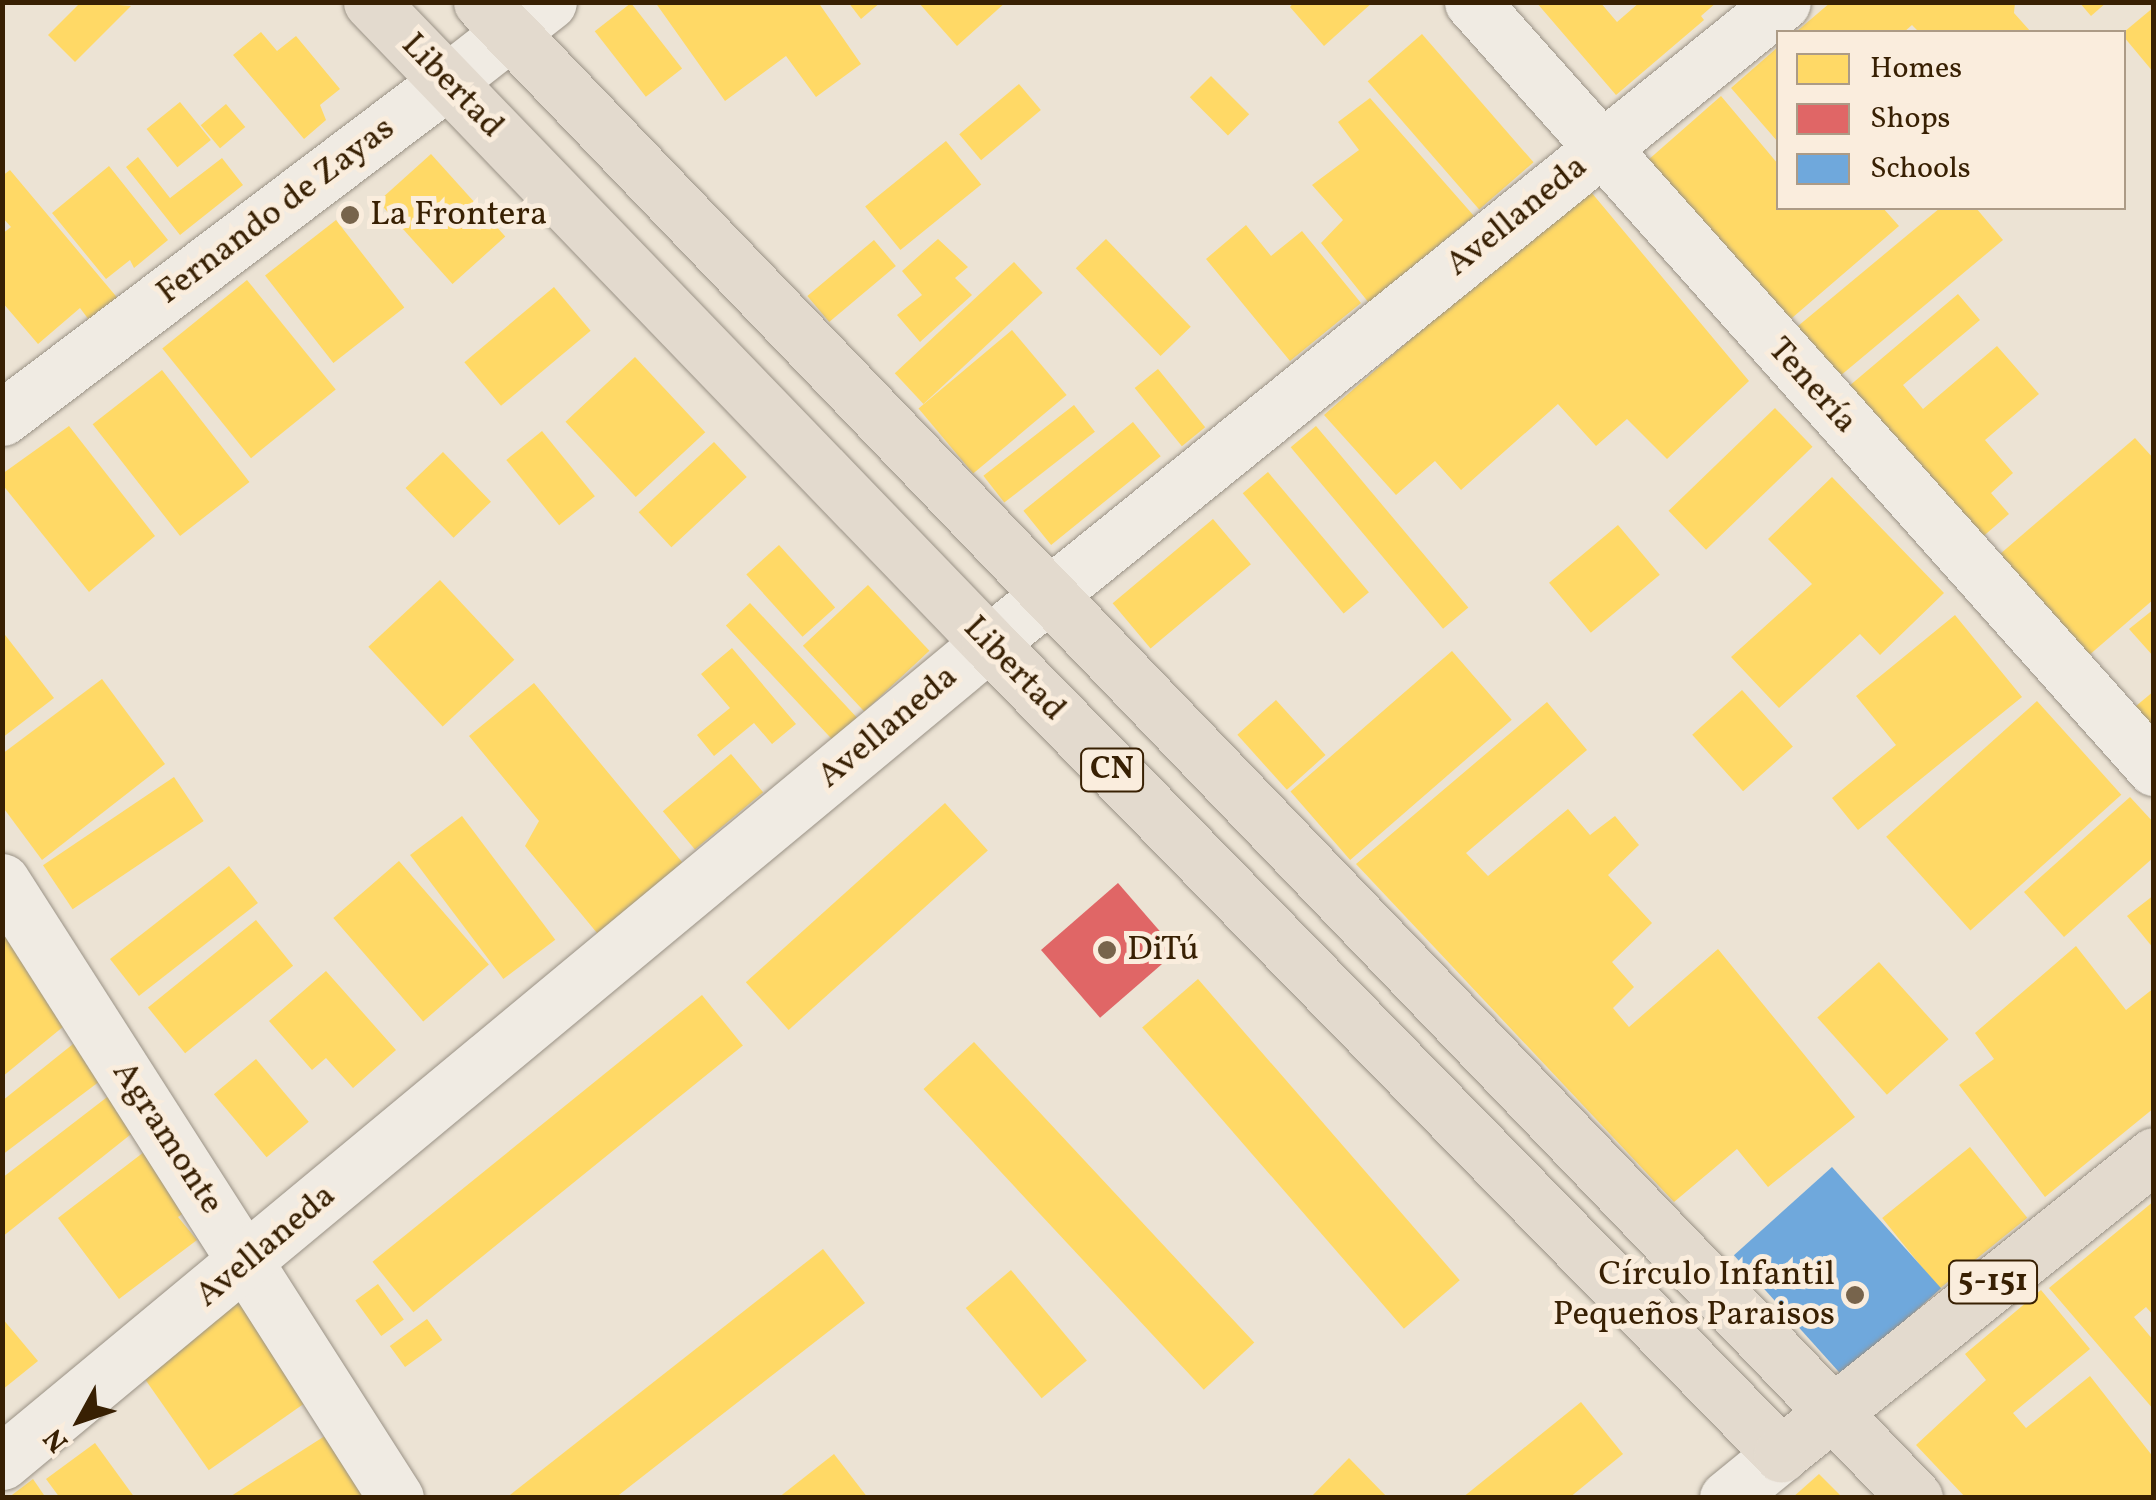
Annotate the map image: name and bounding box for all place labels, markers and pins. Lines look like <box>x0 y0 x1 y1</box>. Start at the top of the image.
place label: La Frontera <box>370 194 547 236</box>
marker: La Frontera <box>339 204 361 226</box>
place label: DiTú <box>1127 929 1199 971</box>
marker: DiTú <box>1096 939 1118 961</box>
place label: Círculo Infantil Pequeños Paraisos <box>1553 1254 1835 1336</box>
marker: Círculo Infantil Pequeños Paraisos <box>1844 1284 1866 1306</box>

